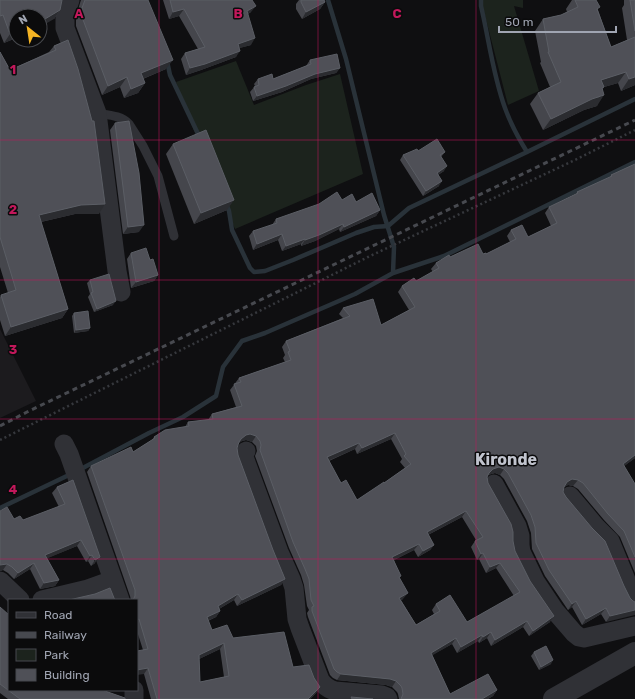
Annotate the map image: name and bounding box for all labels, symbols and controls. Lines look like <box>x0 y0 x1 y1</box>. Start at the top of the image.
text: A <box>74 6 84 21</box>
text: B <box>233 6 243 21</box>
text: C <box>392 6 402 21</box>
north arrow <box>8 8 48 48</box>
scale bar <box>499 8 616 34</box>
text: N <box>17 12 30 27</box>
text: 50 m <box>505 15 533 29</box>
text: 1 <box>10 62 16 77</box>
text: 2 <box>9 202 17 217</box>
text: 3 <box>9 342 18 357</box>
district label: Kironde <box>475 450 537 469</box>
text: 4 <box>9 482 18 497</box>
legend <box>8 599 138 691</box>
text: Road <box>44 608 72 622</box>
text: Railway <box>44 628 87 642</box>
text: Park <box>44 648 70 662</box>
text: Building <box>44 668 90 682</box>

